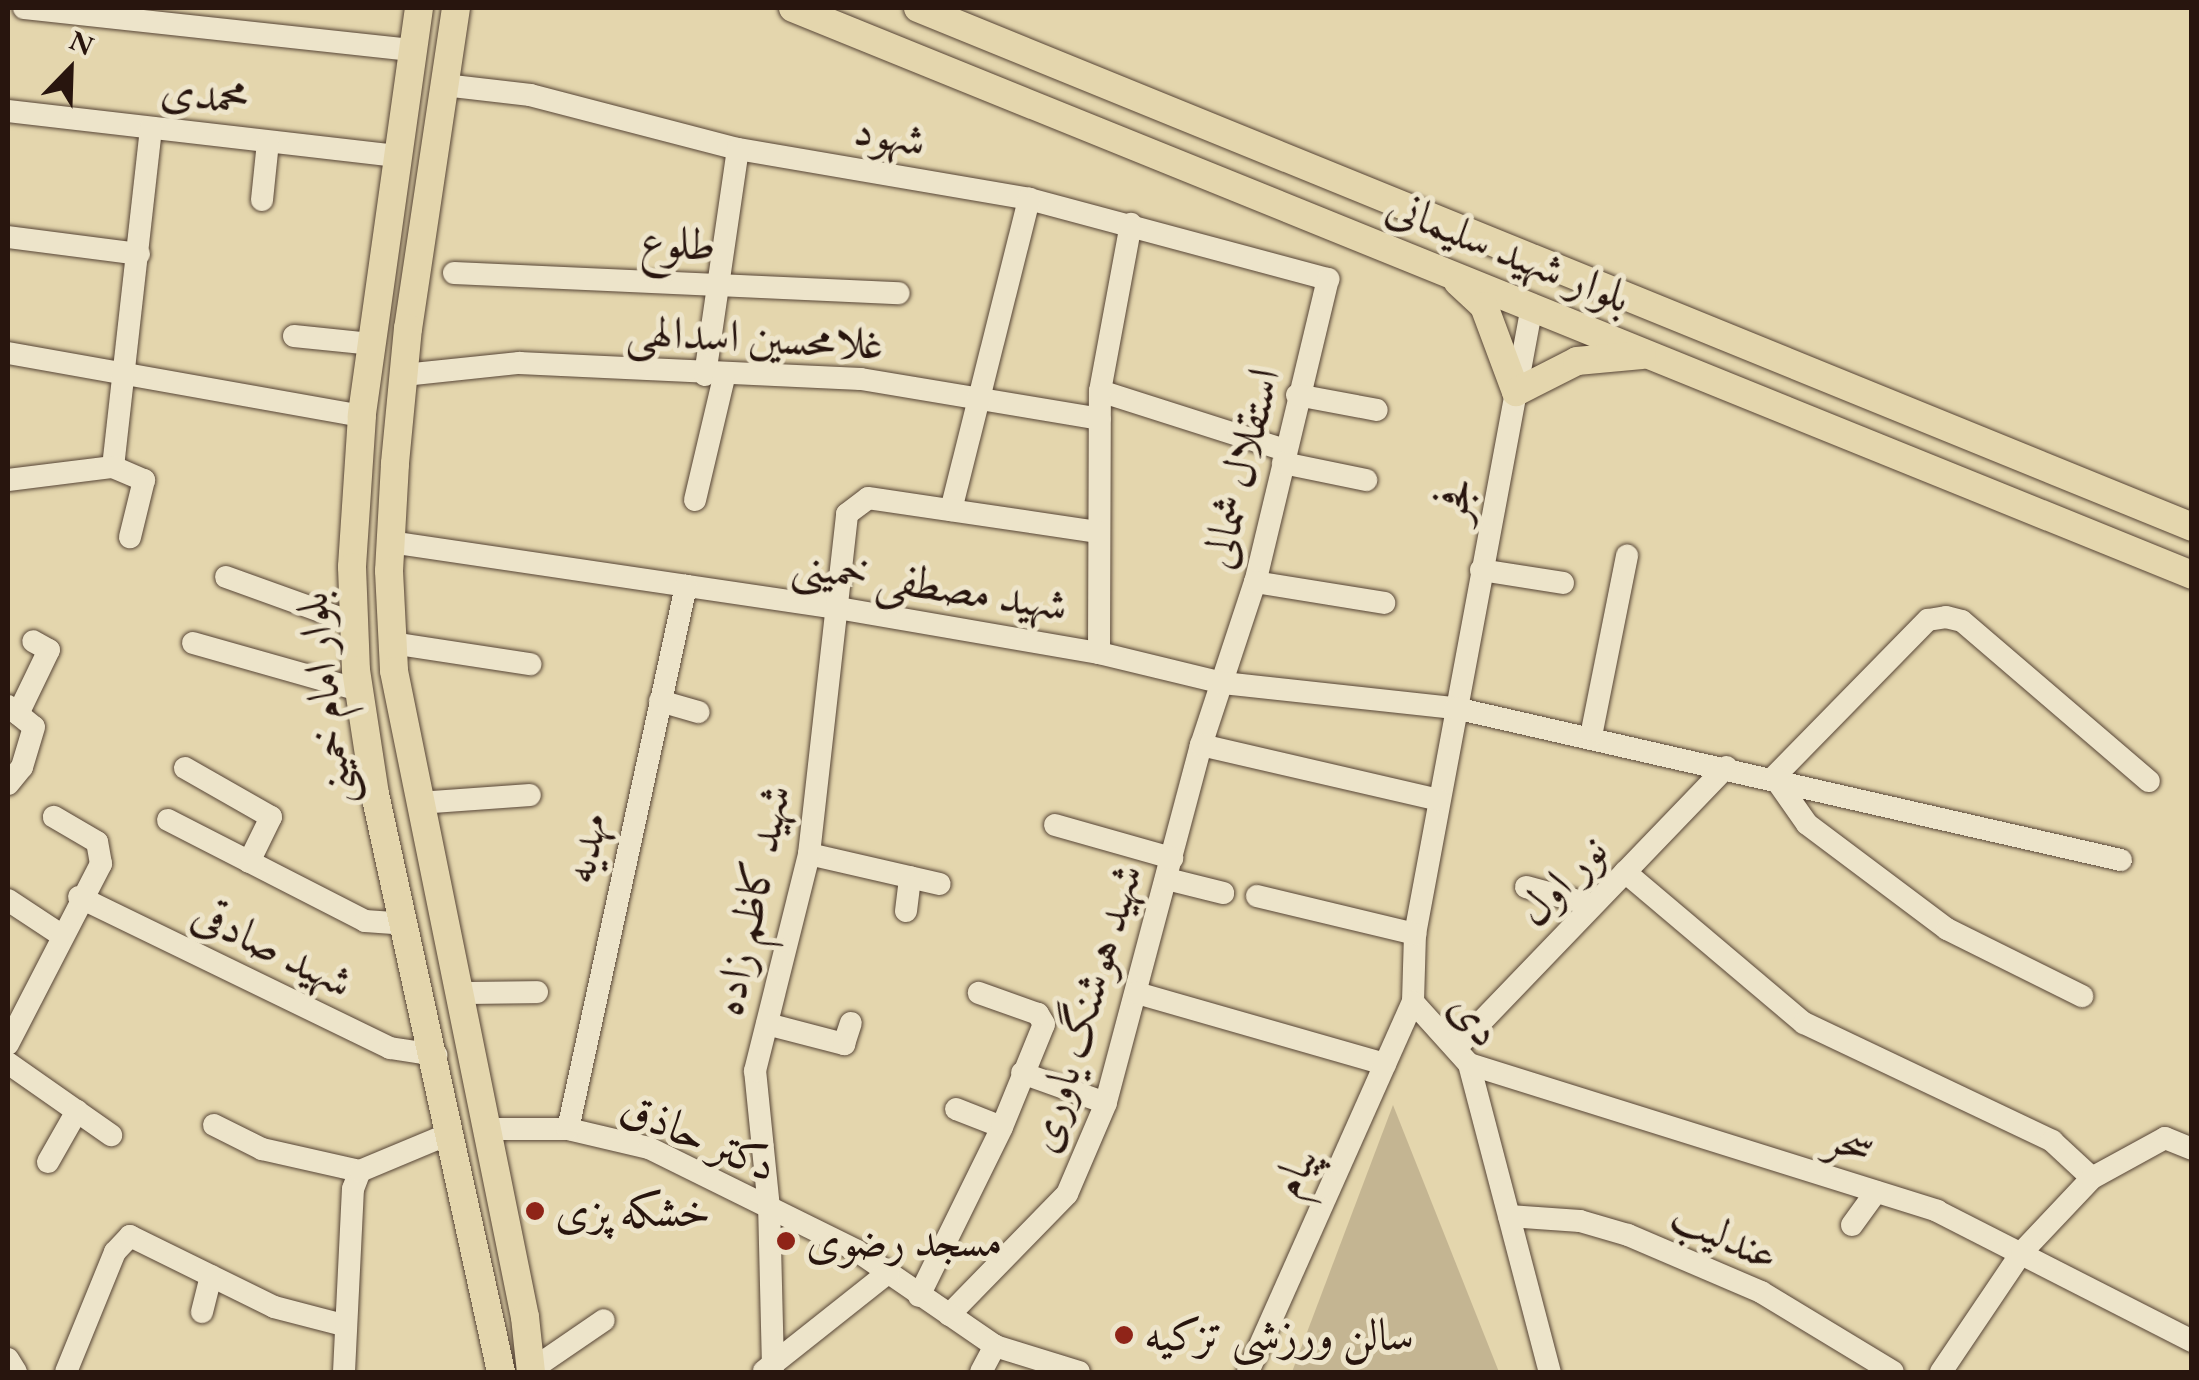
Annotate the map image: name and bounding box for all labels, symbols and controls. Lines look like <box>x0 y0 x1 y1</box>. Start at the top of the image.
north arrow <box>20 20 120 120</box>
text: N <box>64 21 99 63</box>
street label: محمدی <box>158 62 252 126</box>
street label: شهود <box>850 102 930 168</box>
street label: بلوار شهید سلیمانی <box>1379 178 1639 324</box>
street label: طلوع <box>639 214 717 272</box>
street label: غلامحسین اسدالهی <box>625 303 885 371</box>
street label: استقلال شمالی <box>1189 362 1291 574</box>
street label: فجر <box>1423 472 1485 526</box>
street label: شهید مصطفی خمینی <box>788 536 1072 632</box>
street label: بلوار امام خمینی <box>284 589 364 809</box>
street label: شهید کاظم زاده <box>700 780 802 1020</box>
street label: مهدیه <box>551 808 619 888</box>
street label: نور اول <box>1506 823 1618 937</box>
street label: شهید هوشنگ یاوری <box>1014 857 1154 1159</box>
street label: شهید صادقی <box>184 885 362 1009</box>
street label: دی <box>1438 981 1514 1057</box>
street label: دکتر حاذق <box>613 1079 785 1193</box>
street label: سحر <box>1821 1109 1881 1175</box>
street label: پیام <box>1259 1137 1329 1205</box>
place label: خشکه پزی <box>555 1184 711 1238</box>
street label: عندلیب <box>1663 1188 1787 1282</box>
marker: خشکه پزی <box>524 1200 546 1222</box>
place label: مسجد رضوی <box>806 1214 1003 1268</box>
marker: مسجد رضوی <box>775 1230 797 1252</box>
place label: سالن ورزشی تزکیه <box>1144 1308 1414 1362</box>
marker: سالن ورزشی تزکیه <box>1113 1324 1135 1346</box>

